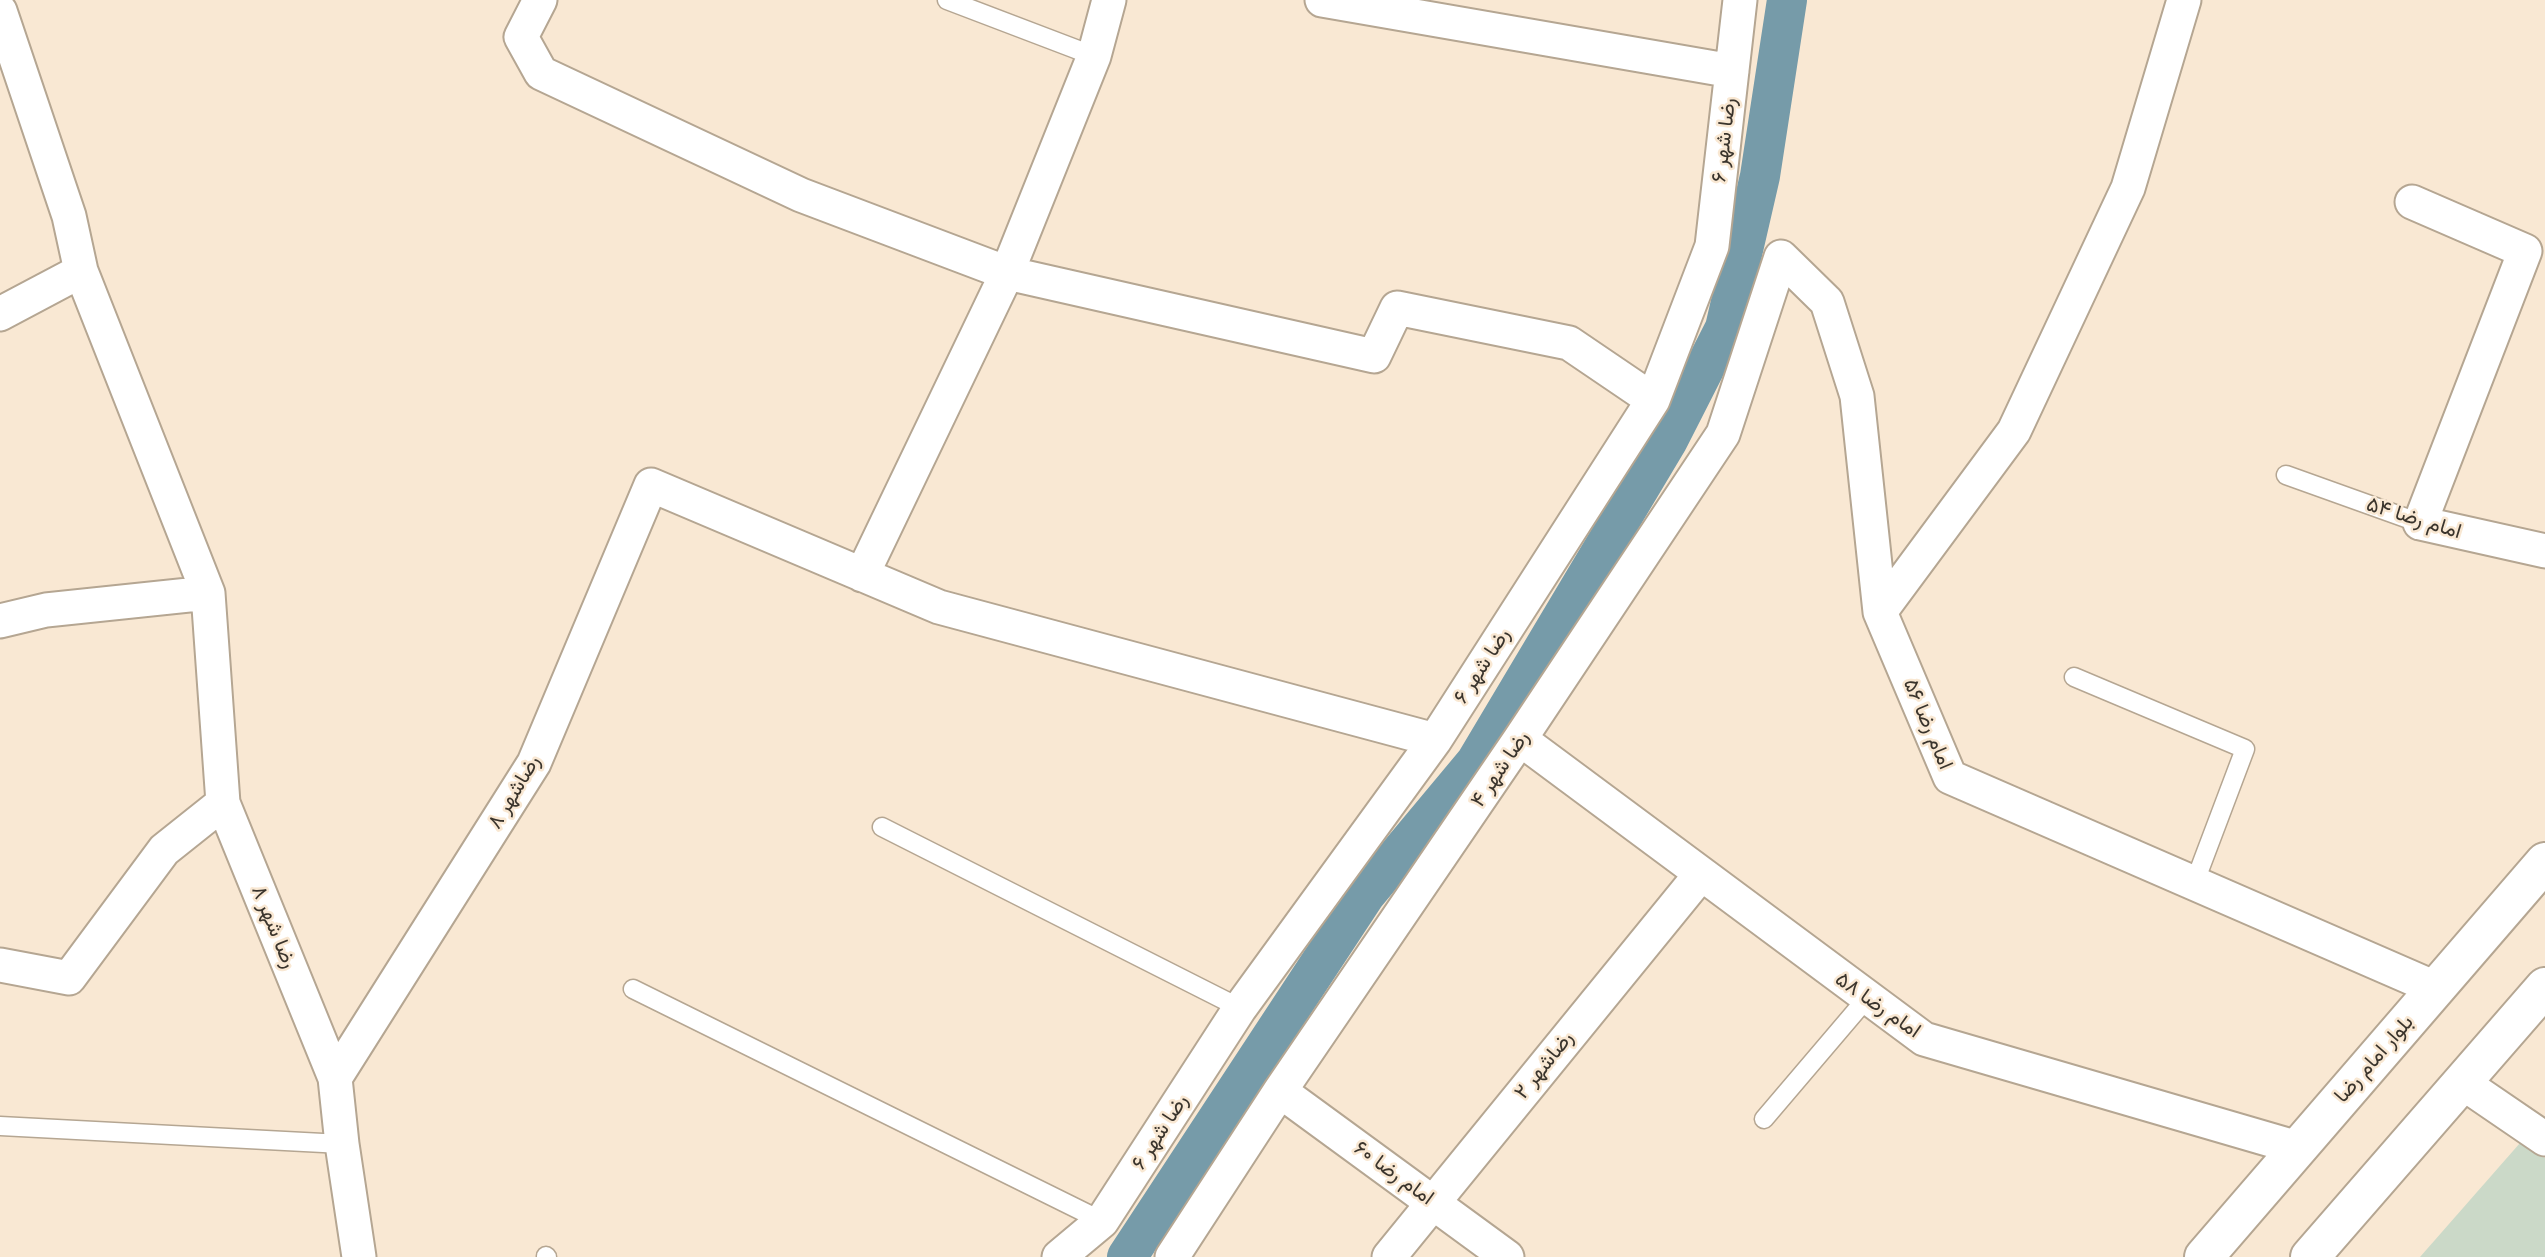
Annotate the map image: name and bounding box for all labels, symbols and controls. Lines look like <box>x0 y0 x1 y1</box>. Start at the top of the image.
street label: رضا شهر ۶ <box>1706 96 1742 184</box>
street label: امام رضا ۵۴ <box>2363 492 2465 544</box>
street label: رضا شهر ۶ <box>1448 624 1516 708</box>
street label: امام رضا ۵۶ <box>1898 675 1958 773</box>
street label: رضا شهر ۴ <box>1465 726 1535 812</box>
street label: رضاشهر ۸ <box>482 751 546 833</box>
street label: رضا شهر ۸ <box>246 882 302 972</box>
street label: امام رضا ۵۸ <box>1830 966 1926 1044</box>
street label: بلوار امام رضا <box>2329 1010 2419 1108</box>
street label: رضاشهر ۲ <box>1509 1026 1579 1104</box>
street label: رضا شهر ۶ <box>1126 1090 1194 1174</box>
street label: امام رضا ۶۰ <box>1349 1136 1439 1210</box>

